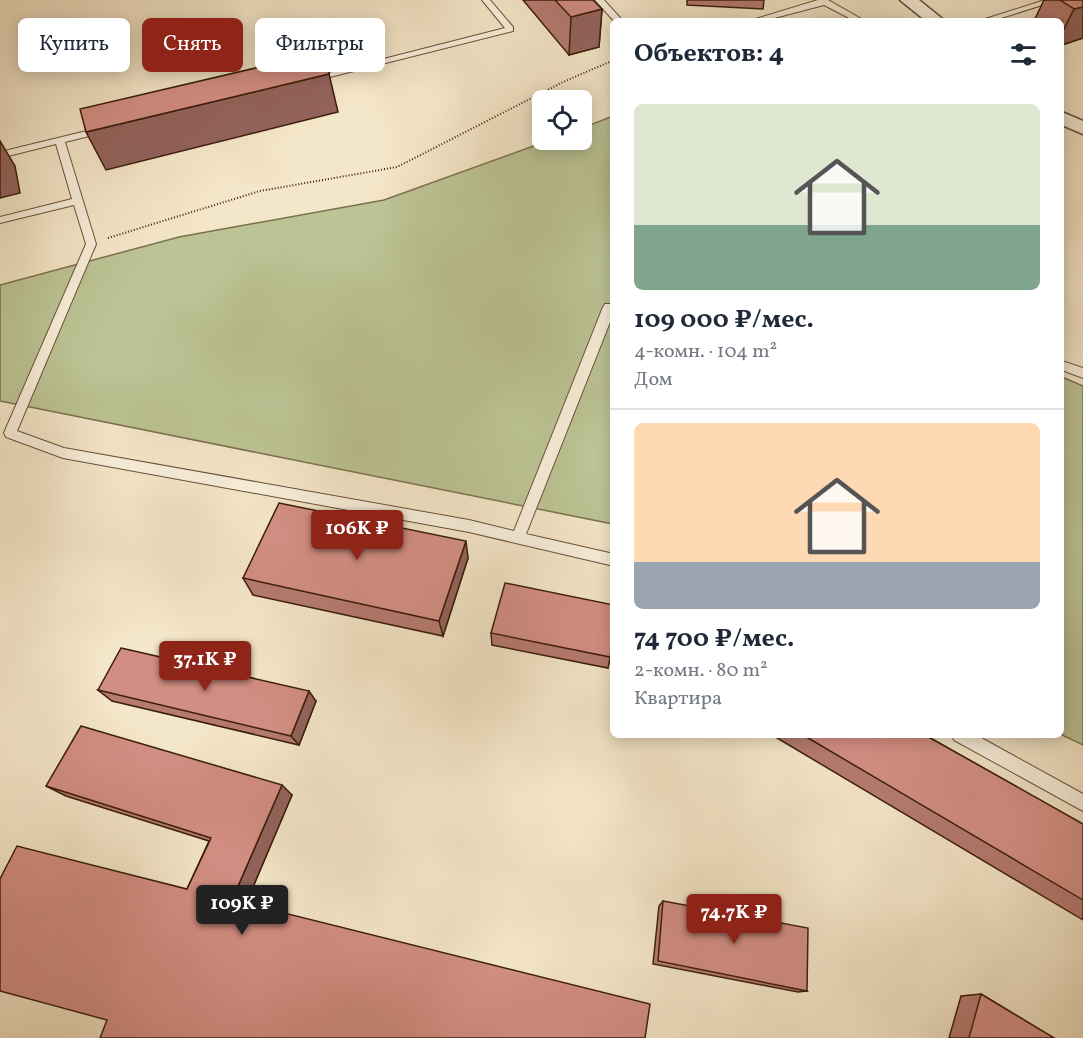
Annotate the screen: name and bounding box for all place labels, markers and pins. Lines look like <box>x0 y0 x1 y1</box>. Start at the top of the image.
pin: 106K ₽ <box>308 510 406 561</box>
pin: 37.1K ₽ <box>150 641 260 692</box>
pin: 109K ₽ <box>193 885 291 936</box>
pin: 74.7K ₽ <box>679 894 789 945</box>

